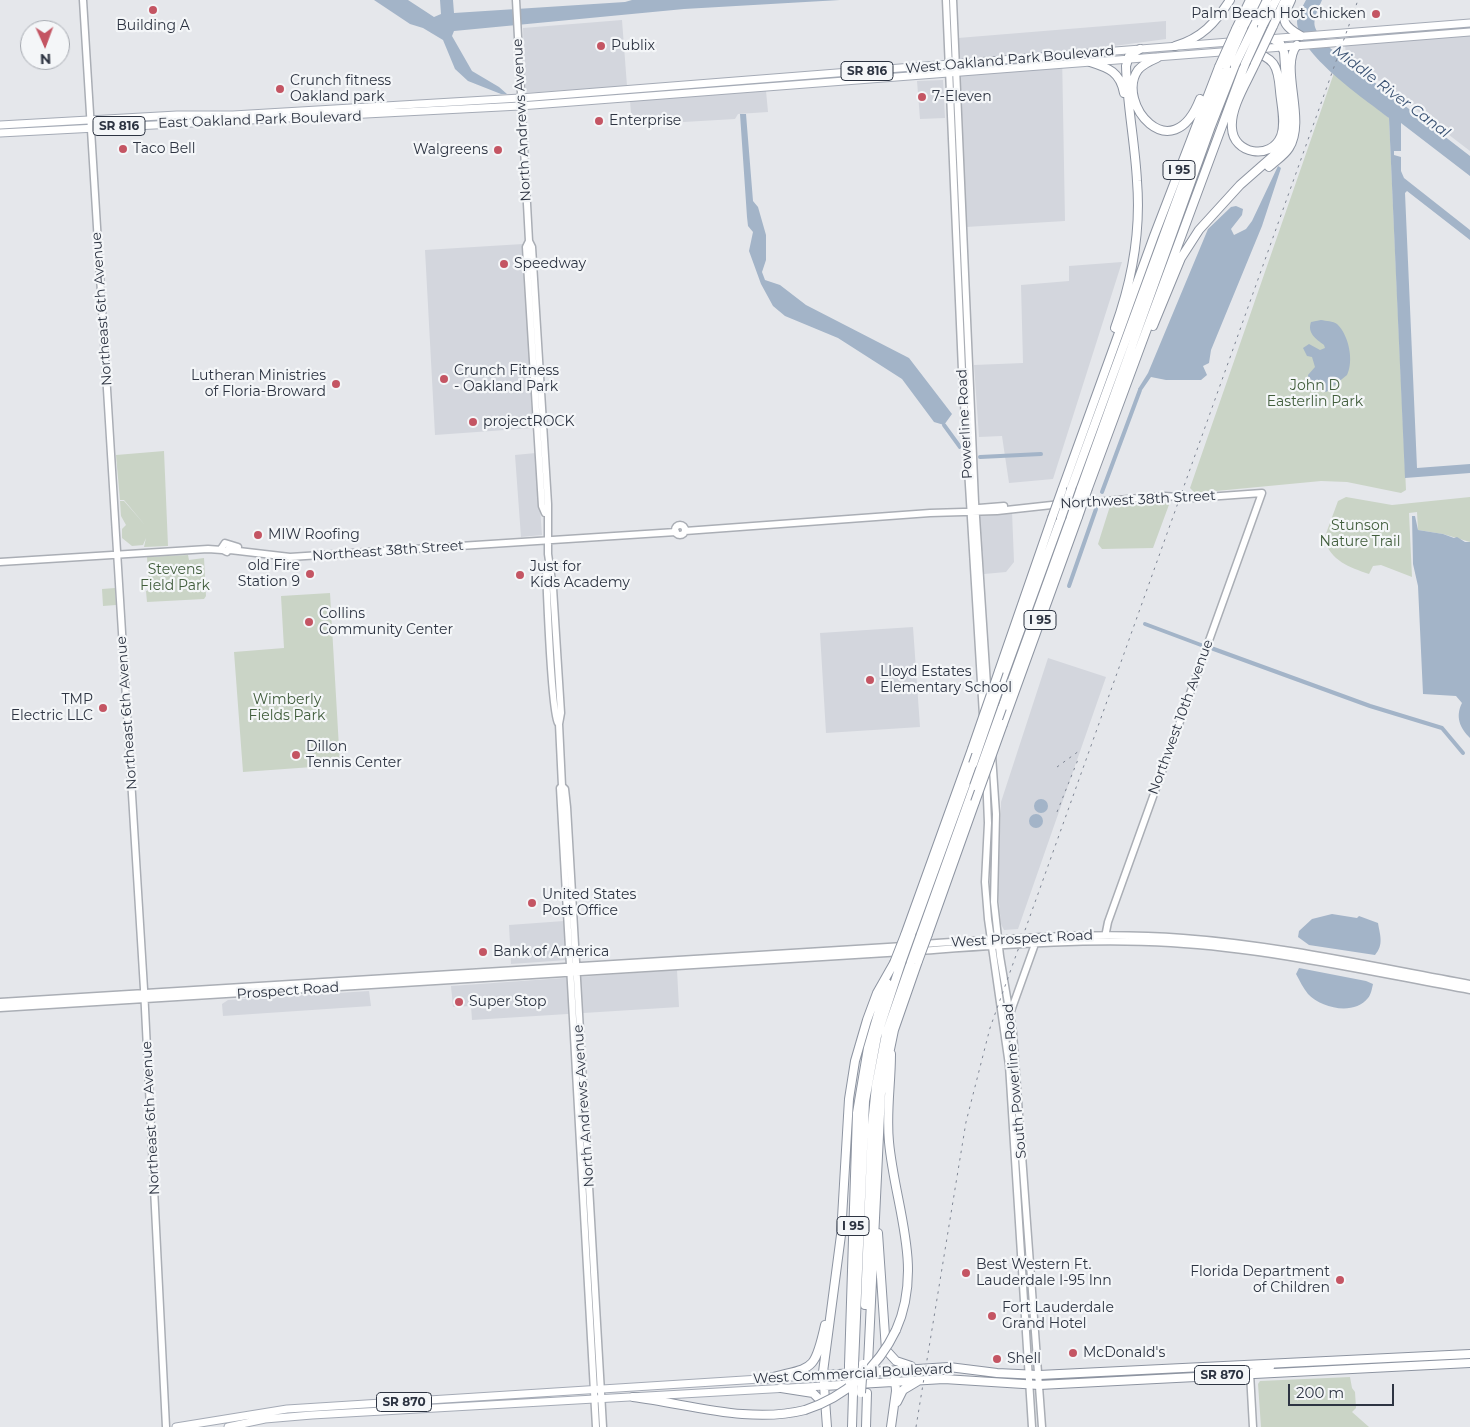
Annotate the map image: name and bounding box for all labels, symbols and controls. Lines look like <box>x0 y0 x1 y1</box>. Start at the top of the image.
marker: Building A <box>147 4 159 16</box>
place label: Palm Beach Hot Chicken <box>1191 6 1366 22</box>
marker: Palm Beach Hot Chicken <box>1370 8 1382 20</box>
place label: Building A <box>116 18 190 34</box>
north arrow <box>20 20 70 70</box>
street label: North Andrews Avenue <box>509 38 535 202</box>
place label: Publix <box>611 38 655 54</box>
marker: Publix <box>595 40 607 52</box>
water label: Middle River Canal <box>1329 42 1453 142</box>
street label: West Oakland Park Boulevard <box>905 43 1115 77</box>
text: N <box>40 50 51 68</box>
road number: SR 816 <box>841 61 893 80</box>
place label: Crunch fitness Oakland park <box>290 73 391 105</box>
marker: Crunch fitness Oakland park <box>274 83 286 95</box>
place label: 7-Eleven <box>932 89 992 105</box>
marker: 7-Eleven <box>916 91 928 103</box>
street label: East Oakland Park Boulevard <box>158 108 362 132</box>
place label: Enterprise <box>609 113 681 129</box>
marker: Enterprise <box>593 115 605 127</box>
road number: SR 816 <box>93 116 145 136</box>
place label: Taco Bell <box>133 141 196 157</box>
place label: Walgreens <box>413 142 488 158</box>
marker: Taco Bell <box>117 143 129 155</box>
marker: Walgreens <box>492 144 504 156</box>
road number: I 95 <box>1163 160 1195 180</box>
street label: Northeast 6th Avenue <box>88 232 116 386</box>
place label: Speedway <box>514 256 586 272</box>
marker: Speedway <box>498 258 510 270</box>
place label: Crunch Fitness - Oakland Park <box>454 363 559 396</box>
place label: Lutheran Ministries of Floria-Broward <box>191 368 326 401</box>
street label: Powerline Road <box>954 369 976 479</box>
marker: Crunch Fitness - Oakland Park <box>438 373 450 385</box>
marker: Lutheran Ministries of Floria-Broward <box>330 378 342 390</box>
park label: John D Easterlin Park <box>1267 378 1363 411</box>
place label: projectROCK <box>483 414 574 430</box>
marker: projectROCK <box>467 416 479 428</box>
street label: Northwest 38th Street <box>1060 488 1216 512</box>
park label: Stunson Nature Trail <box>1320 518 1400 550</box>
place label: MIW Roofing <box>268 527 360 543</box>
marker: MIW Roofing <box>252 529 264 541</box>
street label: Northeast 38th Street <box>312 537 464 565</box>
place label: old Fire Station 9 <box>238 558 300 590</box>
place label: Just for Kids Academy <box>530 559 630 592</box>
park label: Stevens Field Park <box>140 562 210 594</box>
marker: old Fire Station 9 <box>304 568 316 580</box>
marker: Just for Kids Academy <box>514 569 526 581</box>
place label: Collins Community Center <box>319 606 453 638</box>
road number: I 95 <box>1024 610 1056 630</box>
marker: Collins Community Center <box>303 616 315 628</box>
street label: Northeast 6th Avenue <box>113 636 141 790</box>
street label: Northwest 10th Avenue <box>1145 637 1217 797</box>
place label: Lloyd Estates Elementary School <box>880 664 1012 696</box>
marker: Lloyd Estates Elementary School <box>864 674 876 686</box>
place label: TMP Electric LLC <box>11 692 93 724</box>
park label: Wimberly Fields Park <box>249 692 325 724</box>
marker: TMP Electric LLC <box>97 702 109 714</box>
place label: Dillon Tennis Center <box>306 739 402 772</box>
marker: Dillon Tennis Center <box>290 749 302 761</box>
place label: United States Post Office <box>542 887 636 920</box>
marker: United States Post Office <box>526 897 538 909</box>
street label: West Prospect Road <box>951 927 1093 951</box>
place label: Bank of America <box>493 944 609 960</box>
marker: Bank of America <box>477 946 489 958</box>
street label: Prospect Road <box>236 979 340 1003</box>
place label: Super Stop <box>469 994 547 1010</box>
marker: Super Stop <box>453 996 465 1008</box>
street label: South Powerline Road <box>1000 1003 1030 1159</box>
street label: North Andrews Avenue <box>570 1024 598 1188</box>
street label: Northeast 6th Avenue <box>139 1041 163 1195</box>
road number: I 95 <box>837 1216 869 1236</box>
place label: Best Western Ft. Lauderdale I-95 Inn <box>976 1257 1112 1290</box>
place label: Florida Department of Children <box>1190 1264 1330 1296</box>
marker: Best Western Ft. Lauderdale I-95 Inn <box>960 1267 972 1279</box>
marker: Florida Department of Children <box>1334 1274 1346 1286</box>
place label: Fort Lauderdale Grand Hotel <box>1002 1300 1114 1332</box>
marker: Fort Lauderdale Grand Hotel <box>986 1310 998 1322</box>
place label: McDonald's <box>1083 1345 1165 1361</box>
marker: McDonald's <box>1067 1347 1079 1359</box>
place label: Shell <box>1007 1351 1041 1367</box>
marker: Shell <box>991 1353 1003 1365</box>
street label: West Commercial Boulevard <box>753 1360 953 1388</box>
road number: SR 870 <box>1194 1366 1250 1384</box>
scale bar <box>1290 1374 1396 1406</box>
text: 200 m <box>1296 1383 1344 1402</box>
road number: SR 870 <box>376 1392 432 1411</box>

